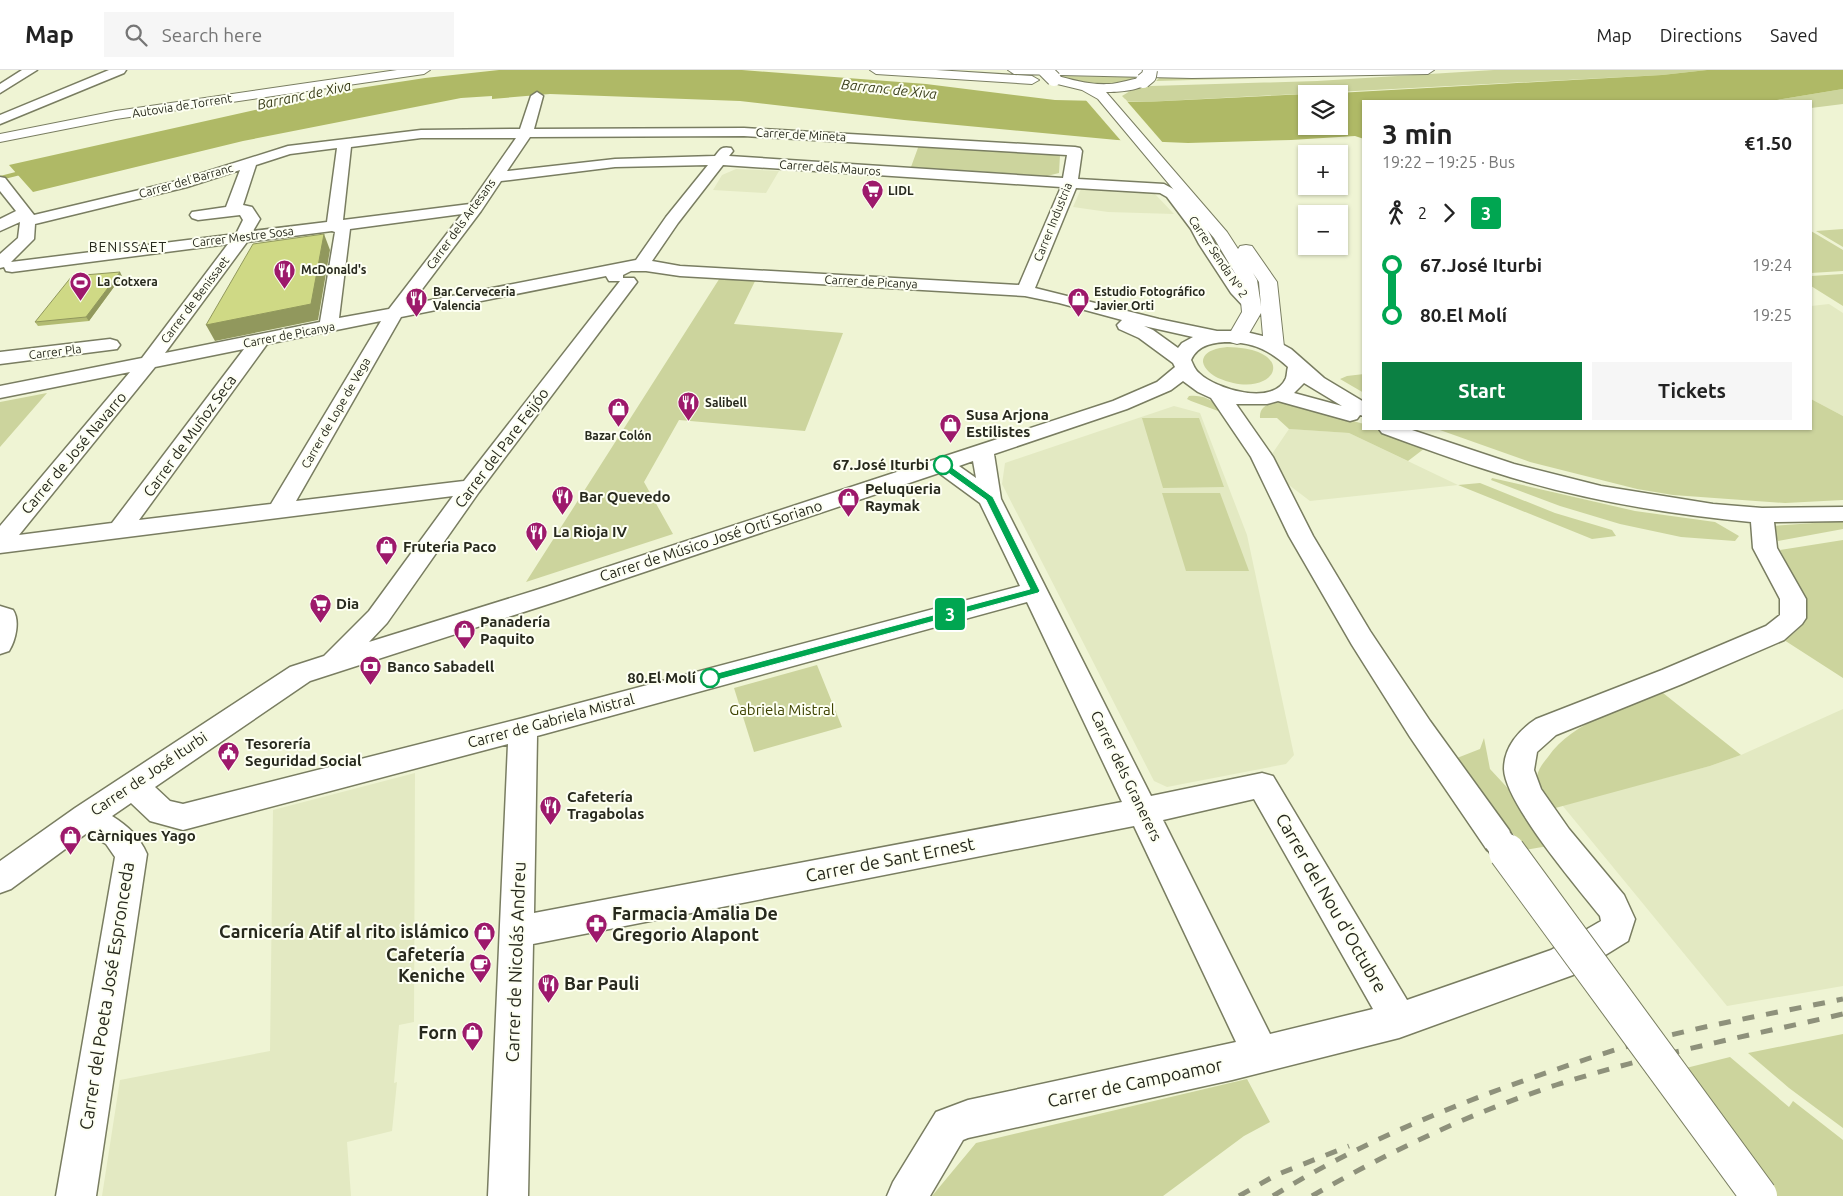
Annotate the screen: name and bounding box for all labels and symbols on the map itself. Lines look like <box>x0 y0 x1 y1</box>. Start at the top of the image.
water label: Barranc de Xiva <box>840 76 938 102</box>
water label: Barranc de Xiva <box>255 77 353 113</box>
street label: Autovia de Torrent <box>131 91 233 120</box>
street label: Carrer de Mineta <box>755 126 847 143</box>
street label: Carrer dels Mauros <box>779 157 881 178</box>
street label: Carrer del Barranc <box>137 161 235 200</box>
street label: Carrer dels Artesans <box>423 176 498 271</box>
supermarket icon: LIDL <box>860 179 884 210</box>
street label: Carrer Industria <box>1031 180 1074 263</box>
place label: LIDL <box>888 184 914 197</box>
street label: Carrer Senda Nº 2 <box>1186 213 1251 300</box>
street label: Carrer Mestre Sosa <box>191 224 294 249</box>
district label: BENISSAET <box>89 239 167 255</box>
street label: Carrer de Benissaet <box>158 254 232 345</box>
restaurant icon: McDonald's <box>273 258 297 289</box>
place label: McDonald's <box>301 263 367 276</box>
sports icon: La Cotxera <box>69 270 93 301</box>
street label: Carrer de Picanya <box>824 273 918 290</box>
place label: La Cotxera <box>97 275 158 288</box>
place label: Bar Cerveceria Valencia <box>433 285 516 312</box>
place label: Estudio Fotográfico Javier Orti <box>1094 285 1205 312</box>
restaurant icon: Bar Cerveceria Valencia <box>405 287 429 318</box>
shop icon: Estudio Fotográfico Javier Orti <box>1066 287 1090 318</box>
street label: Carrer de Picanya <box>242 319 336 350</box>
street label: Carrer Pla <box>28 342 82 361</box>
street label: Carrer de Lope de Vega <box>299 355 373 470</box>
street label: Carrer de Muñoz Seca <box>140 372 239 500</box>
street label: Carrer del Pare Feijóo <box>451 385 552 511</box>
street label: Carrer de José Navarro <box>18 388 130 517</box>
restaurant icon: Salibell <box>677 391 701 422</box>
place label: Salibell <box>705 396 747 409</box>
shop icon: Bazar Colón <box>606 397 630 428</box>
place label: Susa Arjona Estilistes <box>966 406 1049 440</box>
shop icon: Susa Arjona Estilistes <box>938 412 962 443</box>
place label: Bazar Colón <box>584 429 652 442</box>
marker: 67.José Iturbi <box>933 455 953 475</box>
place label: 67.José Iturbi <box>833 456 929 473</box>
place label: Peluqueria Raymak <box>865 480 941 514</box>
restaurant icon: Bar Quevedo <box>551 485 575 516</box>
shop icon: Peluqueria Raymak <box>837 486 861 517</box>
place label: Bar Quevedo <box>579 488 671 505</box>
street label: Carrer de Músico José Ortí Soriano <box>598 496 824 585</box>
restaurant icon: La Rioja IV <box>525 520 549 551</box>
place label: La Rioja IV <box>553 523 628 540</box>
shop icon: Fruteria Paco <box>375 535 399 566</box>
place label: Fruteria Paco <box>403 538 496 555</box>
supermarket icon: Dia <box>308 592 332 623</box>
place label: Dia <box>336 595 359 612</box>
line badge: 3 <box>934 598 966 630</box>
place label: Panadería Paquito <box>480 613 550 647</box>
shop icon: Panadería Paquito <box>452 619 476 650</box>
bank icon: Banco Sabadell <box>359 655 383 686</box>
place label: Banco Sabadell <box>387 658 495 675</box>
marker: 80.El Molí <box>700 668 720 688</box>
place label: 80.El Molí <box>627 669 696 686</box>
street label: Carrer de Gabriela Mistral <box>466 690 636 751</box>
park label: Gabriela Mistral <box>729 701 835 718</box>
street label: Carrer dels Granerers <box>1087 708 1165 844</box>
street label: Carrer de José Iturbi <box>87 728 210 819</box>
place label: Tesorería Seguridad Social <box>245 735 362 769</box>
public building icon: Tesorería Seguridad Social <box>217 741 241 772</box>
place label: Cafetería Tragabolas <box>567 788 644 822</box>
restaurant icon: Cafetería Tragabolas <box>539 794 563 825</box>
street label: Carrer del Nou d'Octubre <box>1272 809 1391 996</box>
shop icon: Càrniques Yago <box>59 824 83 855</box>
place label: Càrniques Yago <box>87 827 196 844</box>
street label: Carrer de Sant Ernest <box>804 833 976 885</box>
street label: Carrer del Poeta José Espronceda <box>75 860 137 1131</box>
street label: Carrer de Nicolás Andreu <box>502 861 529 1063</box>
place label: Farmacia Amalia De Gregorio Alapont <box>612 903 778 944</box>
pharmacy icon: Farmacia Amalia De Gregorio Alapont <box>584 912 608 943</box>
shop icon: Carnicería Atif al rito islámico <box>473 920 497 951</box>
place label: Carnicería Atif al rito islámico <box>219 921 469 941</box>
place label: Cafetería Keniche <box>386 944 465 985</box>
cafe icon: Cafetería Keniche <box>469 953 493 984</box>
restaurant icon: Bar Pauli <box>536 972 560 1003</box>
place label: Bar Pauli <box>564 973 639 993</box>
shop icon: Forn <box>461 1021 485 1052</box>
place label: Forn <box>418 1022 457 1042</box>
street label: Carrer de Campoamor <box>1045 1054 1224 1110</box>

